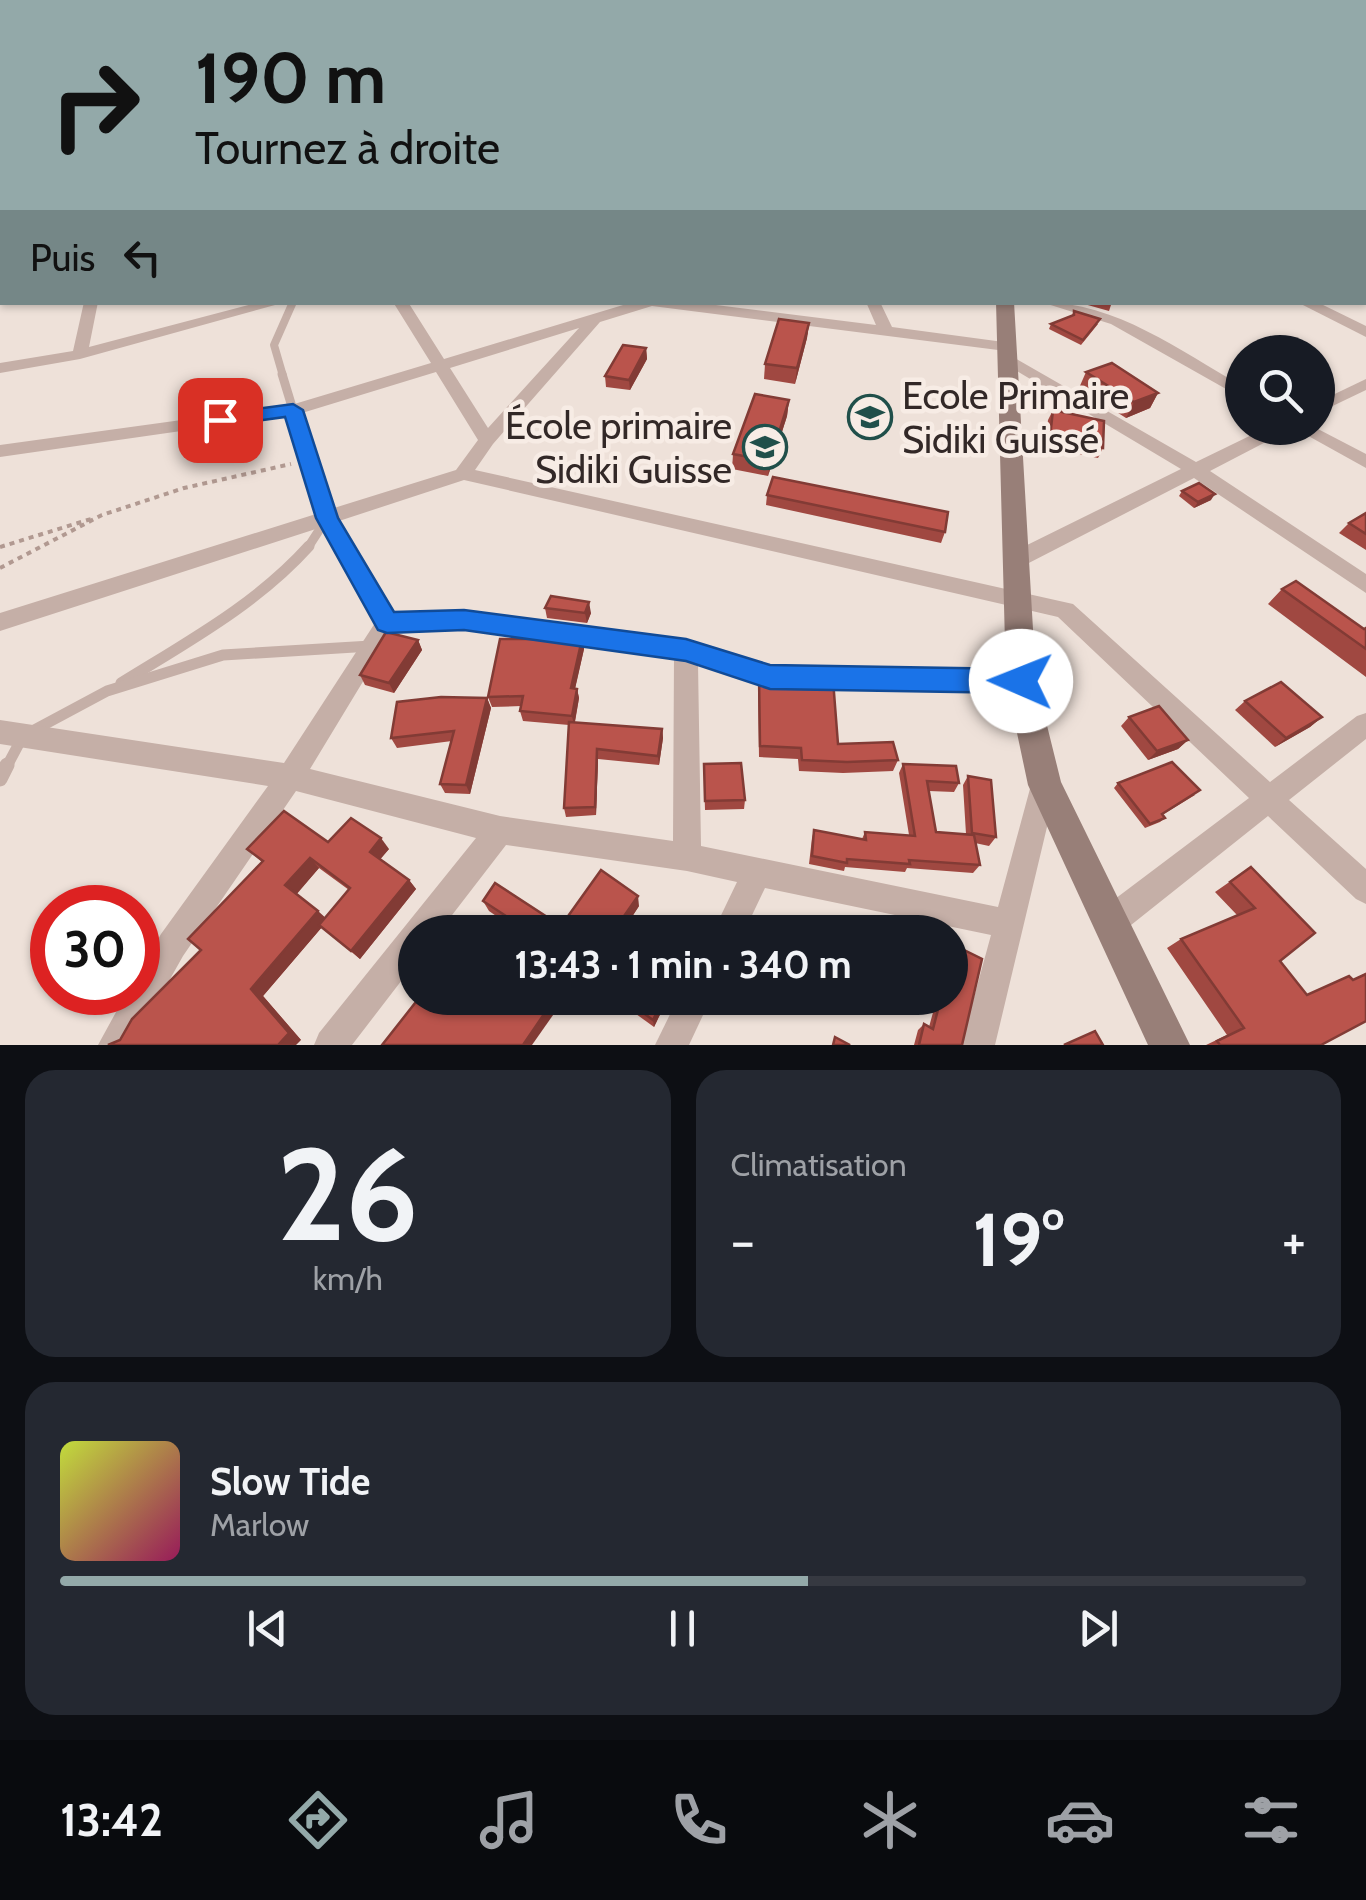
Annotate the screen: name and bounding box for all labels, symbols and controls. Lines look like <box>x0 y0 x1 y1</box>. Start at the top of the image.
text: 190 m <box>195 35 386 121</box>
icon: right <box>30 40 160 170</box>
text: Tournez à droite <box>195 121 500 175</box>
icon: left <box>115 230 170 285</box>
text: Puis <box>30 234 95 281</box>
map controls <box>1225 335 1335 445</box>
button: search <box>1225 335 1335 445</box>
place label: Ecole Primaire Sidiki Guissé <box>902 372 1129 463</box>
pin <box>178 378 263 463</box>
icon: arrive <box>193 393 248 448</box>
school or university icon: Ecole Primaire Sidiki Guissé <box>847 394 893 440</box>
place label: École primaire Sidiki Guisse <box>505 402 732 493</box>
school or university icon: École primaire Sidiki Guisse <box>742 424 788 470</box>
position arrow <box>969 629 1073 733</box>
speed limit sign: 30 <box>30 885 160 1015</box>
text: 13:43 · 1 min · 340 m <box>514 941 852 988</box>
text: 26 <box>277 1115 419 1273</box>
text: Climatisation <box>731 1145 907 1184</box>
text: 19° <box>973 1194 1064 1285</box>
text: − <box>731 1207 755 1274</box>
text: + <box>1282 1207 1306 1274</box>
text: km/h <box>313 1259 383 1298</box>
text: Slow Tide <box>210 1458 370 1505</box>
text: Marlow <box>210 1505 309 1544</box>
icon: previous <box>240 1601 295 1656</box>
icon: pause <box>655 1601 710 1656</box>
icon: next <box>1071 1601 1126 1656</box>
icon: directions <box>283 1785 353 1855</box>
icon: music <box>474 1785 544 1855</box>
icon: phone <box>664 1785 734 1855</box>
icon: climate <box>855 1785 925 1855</box>
icon: car <box>1045 1785 1115 1855</box>
icon: filters <box>1236 1785 1306 1855</box>
text: 13:42 <box>60 1793 163 1847</box>

